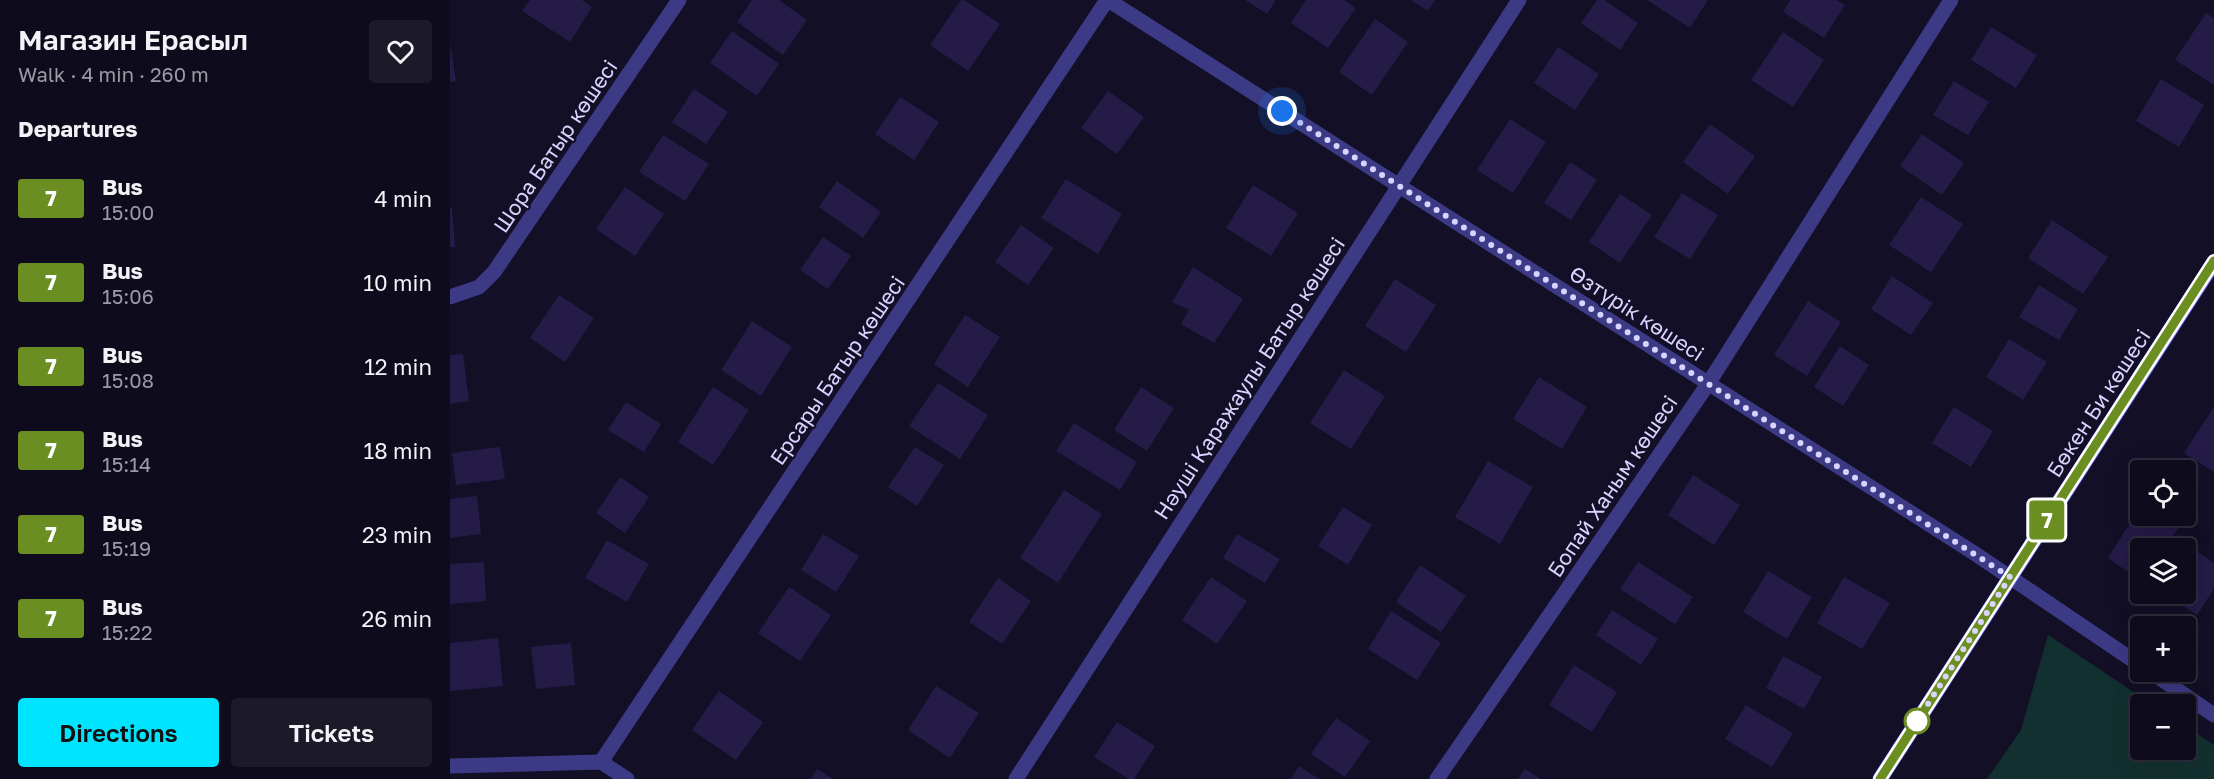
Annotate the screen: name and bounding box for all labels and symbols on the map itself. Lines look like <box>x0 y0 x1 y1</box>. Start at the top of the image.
street label: Шора Батыр көшесі <box>487 55 623 237</box>
your location <box>1267 96 1297 126</box>
street label: Нәуші Қаражаулы Батыр көшесі <box>1148 232 1350 524</box>
street label: Өзтүрік көшесі <box>1565 260 1709 366</box>
street label: Ерсары Батыр көшесі <box>764 271 910 469</box>
street label: Бөкен Би көшесі <box>2041 324 2155 482</box>
street label: Бопай Ханым көшесі <box>1541 390 1683 582</box>
line badge: 7 <box>2028 500 2066 540</box>
unlabelled marker <box>1904 708 1930 734</box>

